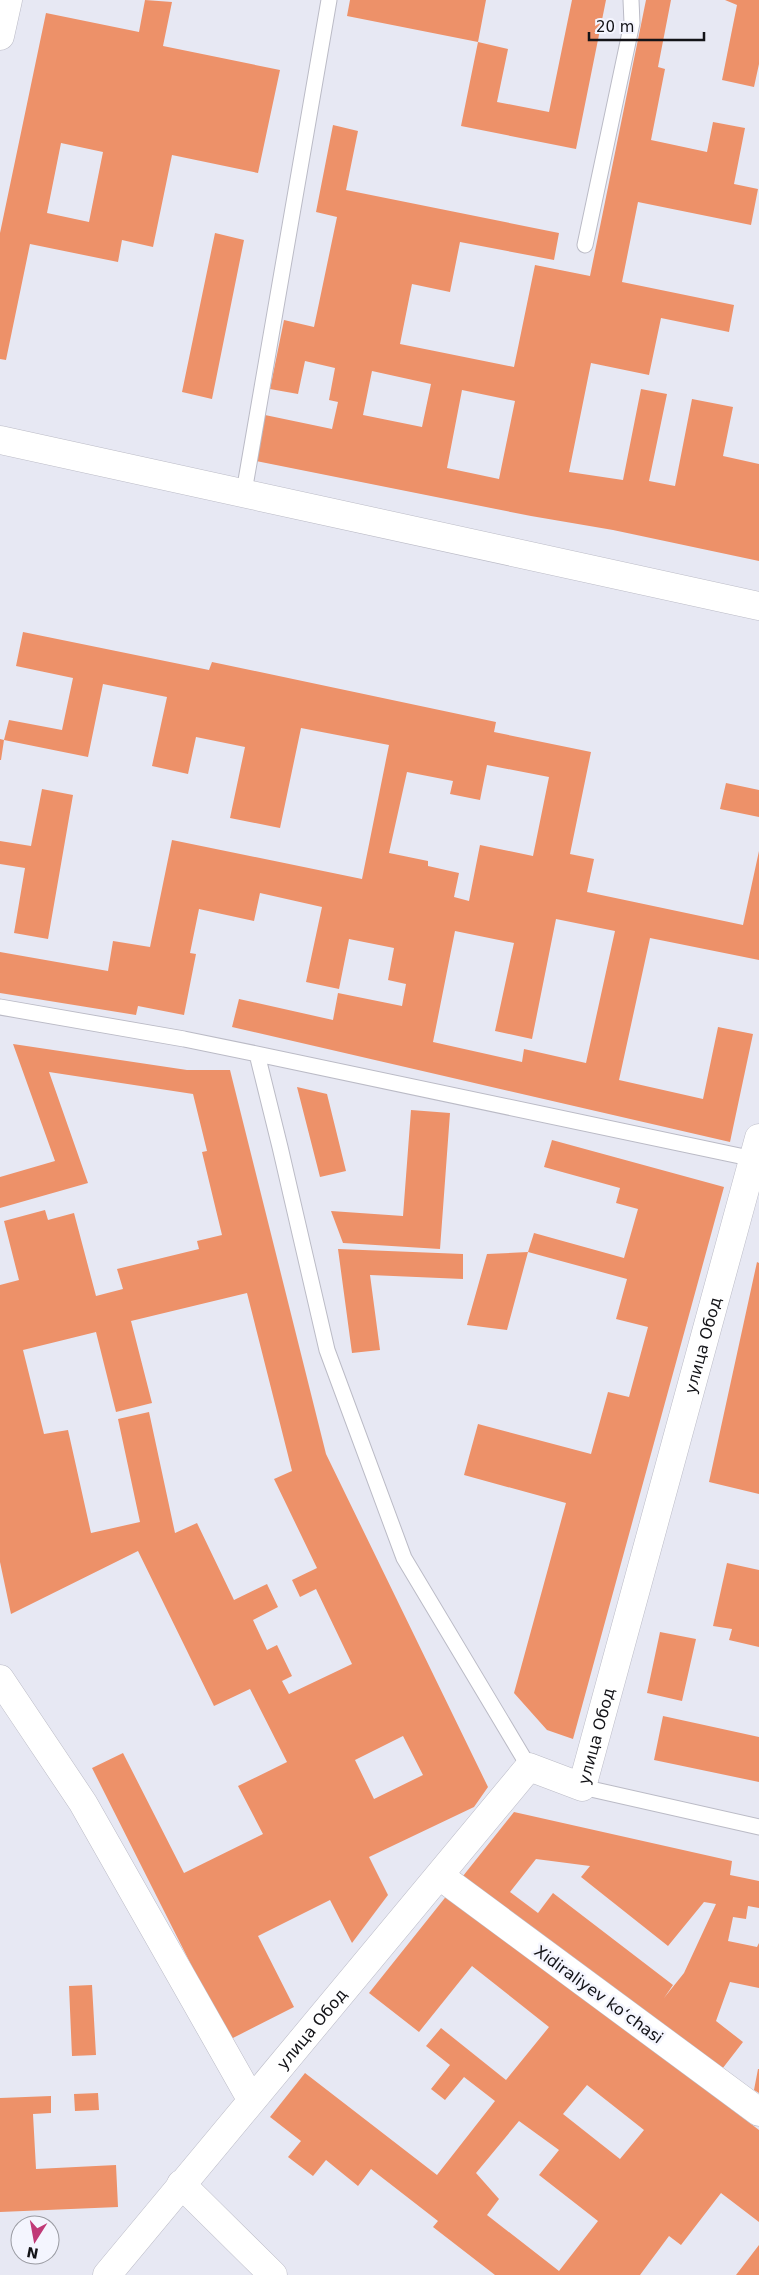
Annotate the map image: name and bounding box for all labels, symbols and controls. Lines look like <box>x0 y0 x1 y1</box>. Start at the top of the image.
scale bar <box>589 10 704 42</box>
text: 20 m <box>596 18 634 36</box>
street label: улица Обод <box>681 1295 725 1396</box>
street label: улица Обод <box>574 1686 619 1786</box>
street label: Xidiraliyev koʻchasi <box>531 1941 667 2047</box>
street label: улица Обод <box>273 1985 351 2073</box>
north arrow <box>10 2215 60 2265</box>
text: N <box>25 2244 40 2262</box>

